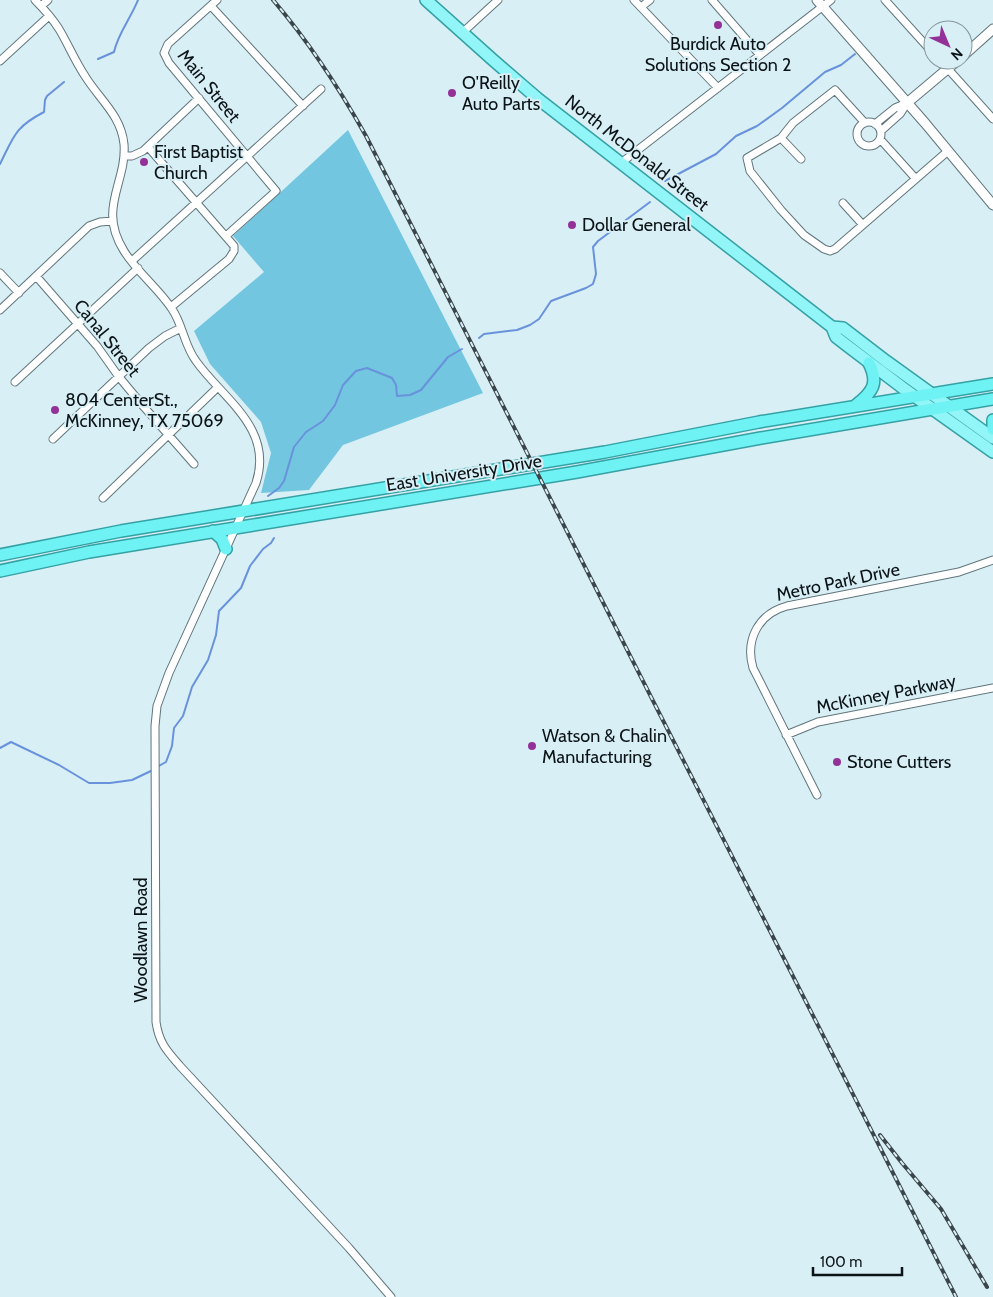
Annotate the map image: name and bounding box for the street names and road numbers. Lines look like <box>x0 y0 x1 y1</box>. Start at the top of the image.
street label: Main Street <box>173 45 245 127</box>
street label: North McDonald Street <box>561 90 713 216</box>
street label: Canal Street <box>69 295 145 381</box>
street label: East University Drive <box>385 450 543 496</box>
street label: Metro Park Drive <box>774 558 902 606</box>
street label: McKinney Parkway <box>814 670 958 718</box>
street label: Woodlawn Road <box>130 878 152 1002</box>

